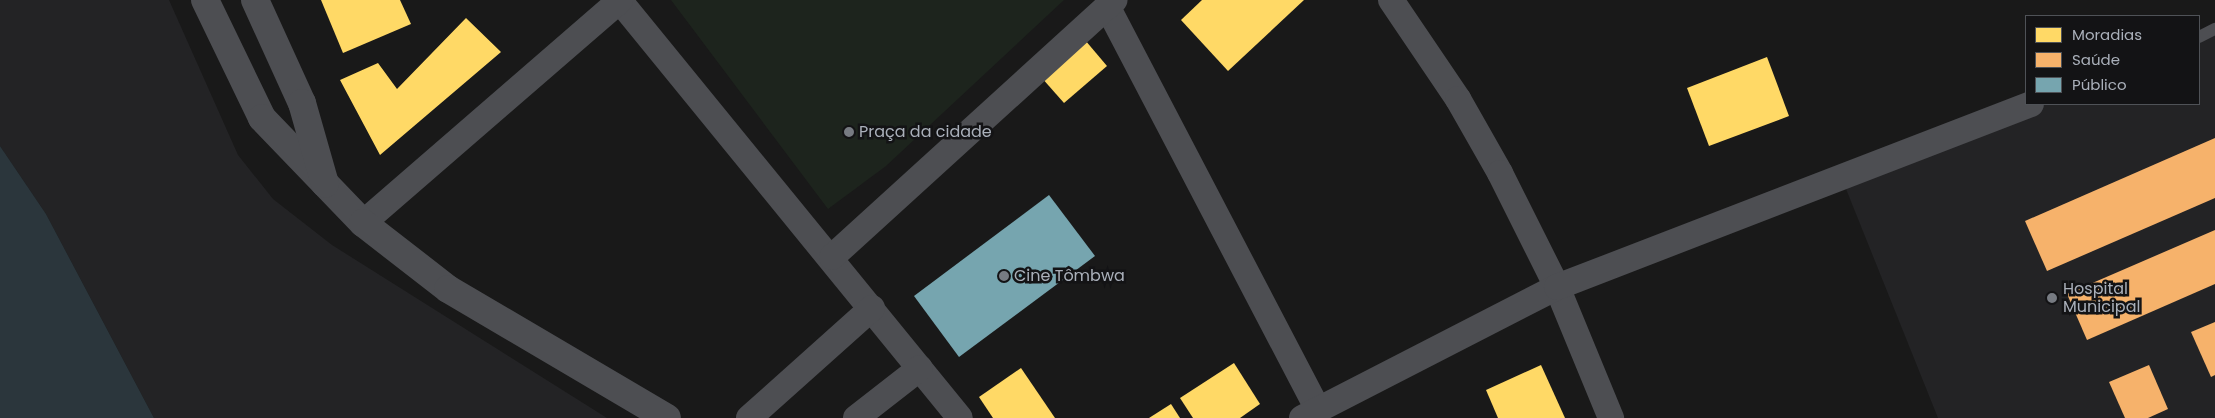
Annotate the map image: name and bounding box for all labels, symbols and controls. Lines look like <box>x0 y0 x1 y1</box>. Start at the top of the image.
legend <box>2025 15 2200 105</box>
text: Moradias <box>2072 24 2142 45</box>
text: Saúde <box>2072 49 2120 70</box>
text: Público <box>2072 74 2127 95</box>
place label: Praça da cidade <box>859 122 992 142</box>
marker: Praça da cidade <box>843 126 855 138</box>
place label: Cine Tômbwa <box>1014 266 1125 286</box>
marker: Cine Tômbwa <box>998 270 1010 282</box>
place label: Hospital Municipal <box>2063 279 2140 317</box>
marker: Hospital Municipal <box>2045 291 2059 305</box>

